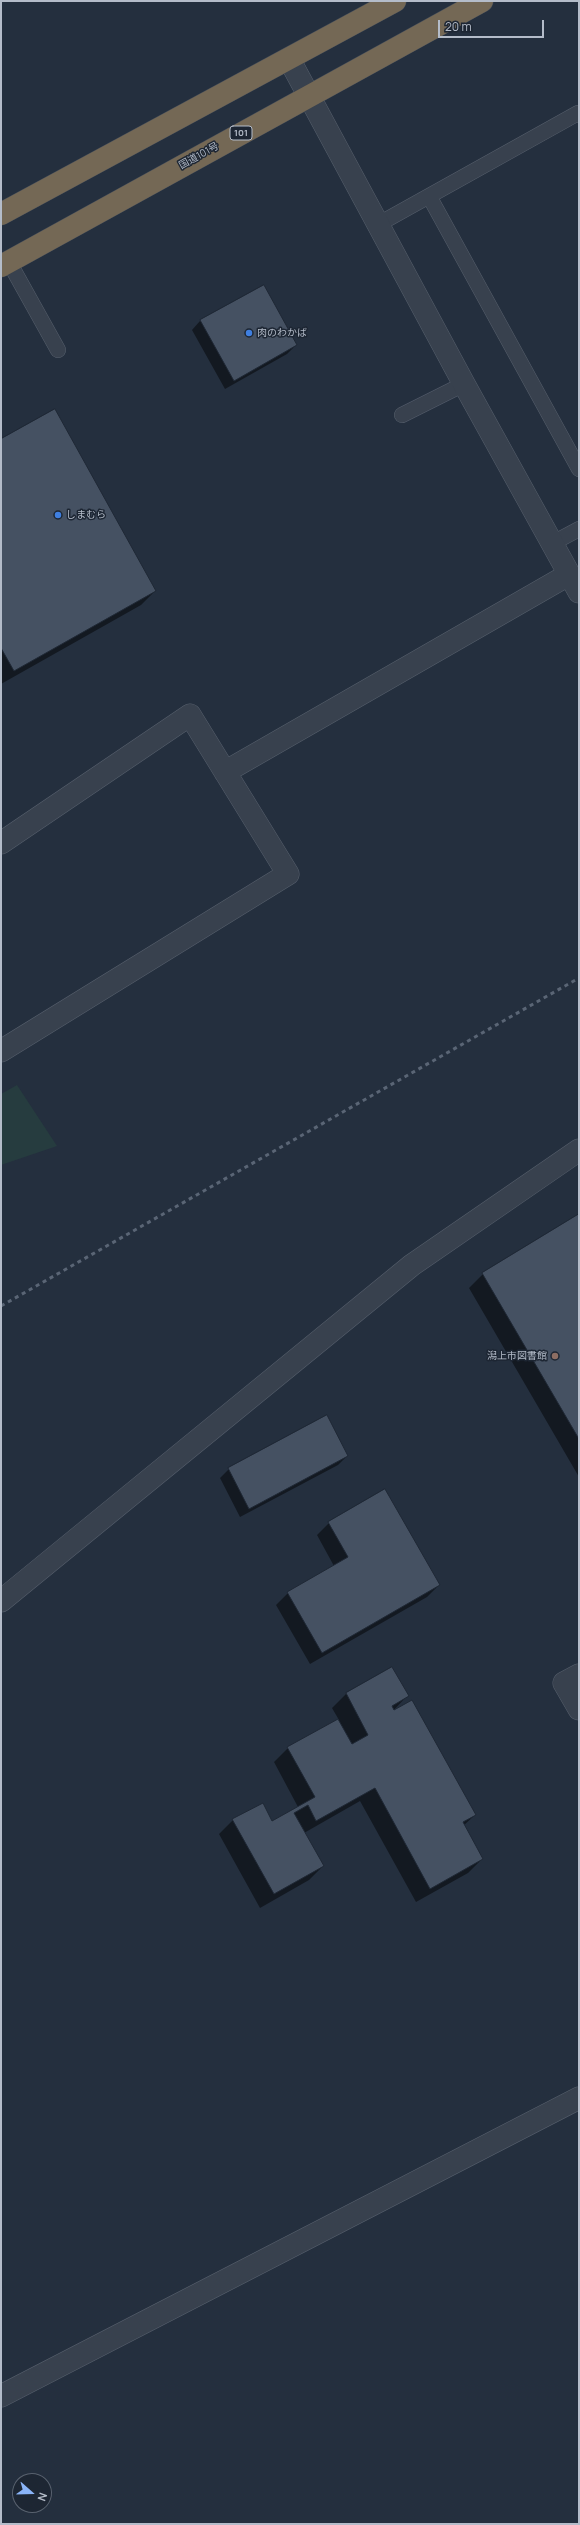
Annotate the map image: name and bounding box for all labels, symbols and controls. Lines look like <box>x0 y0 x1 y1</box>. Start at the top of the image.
scale bar <box>440 12 546 38</box>
text: 20 m <box>445 18 472 35</box>
road number: 101 <box>230 126 252 140</box>
street label: 国道101号 <box>177 140 221 172</box>
place label: 肉のわかば <box>257 327 307 339</box>
marker: 肉のわかば <box>244 328 254 338</box>
place label: しまむら <box>66 509 106 521</box>
marker: しまむら <box>53 510 63 520</box>
place label: 潟上市図書館 <box>487 1350 547 1362</box>
marker: 潟上市図書館 <box>550 1351 560 1361</box>
north arrow <box>12 2473 52 2513</box>
text: N <box>34 2491 51 2503</box>

